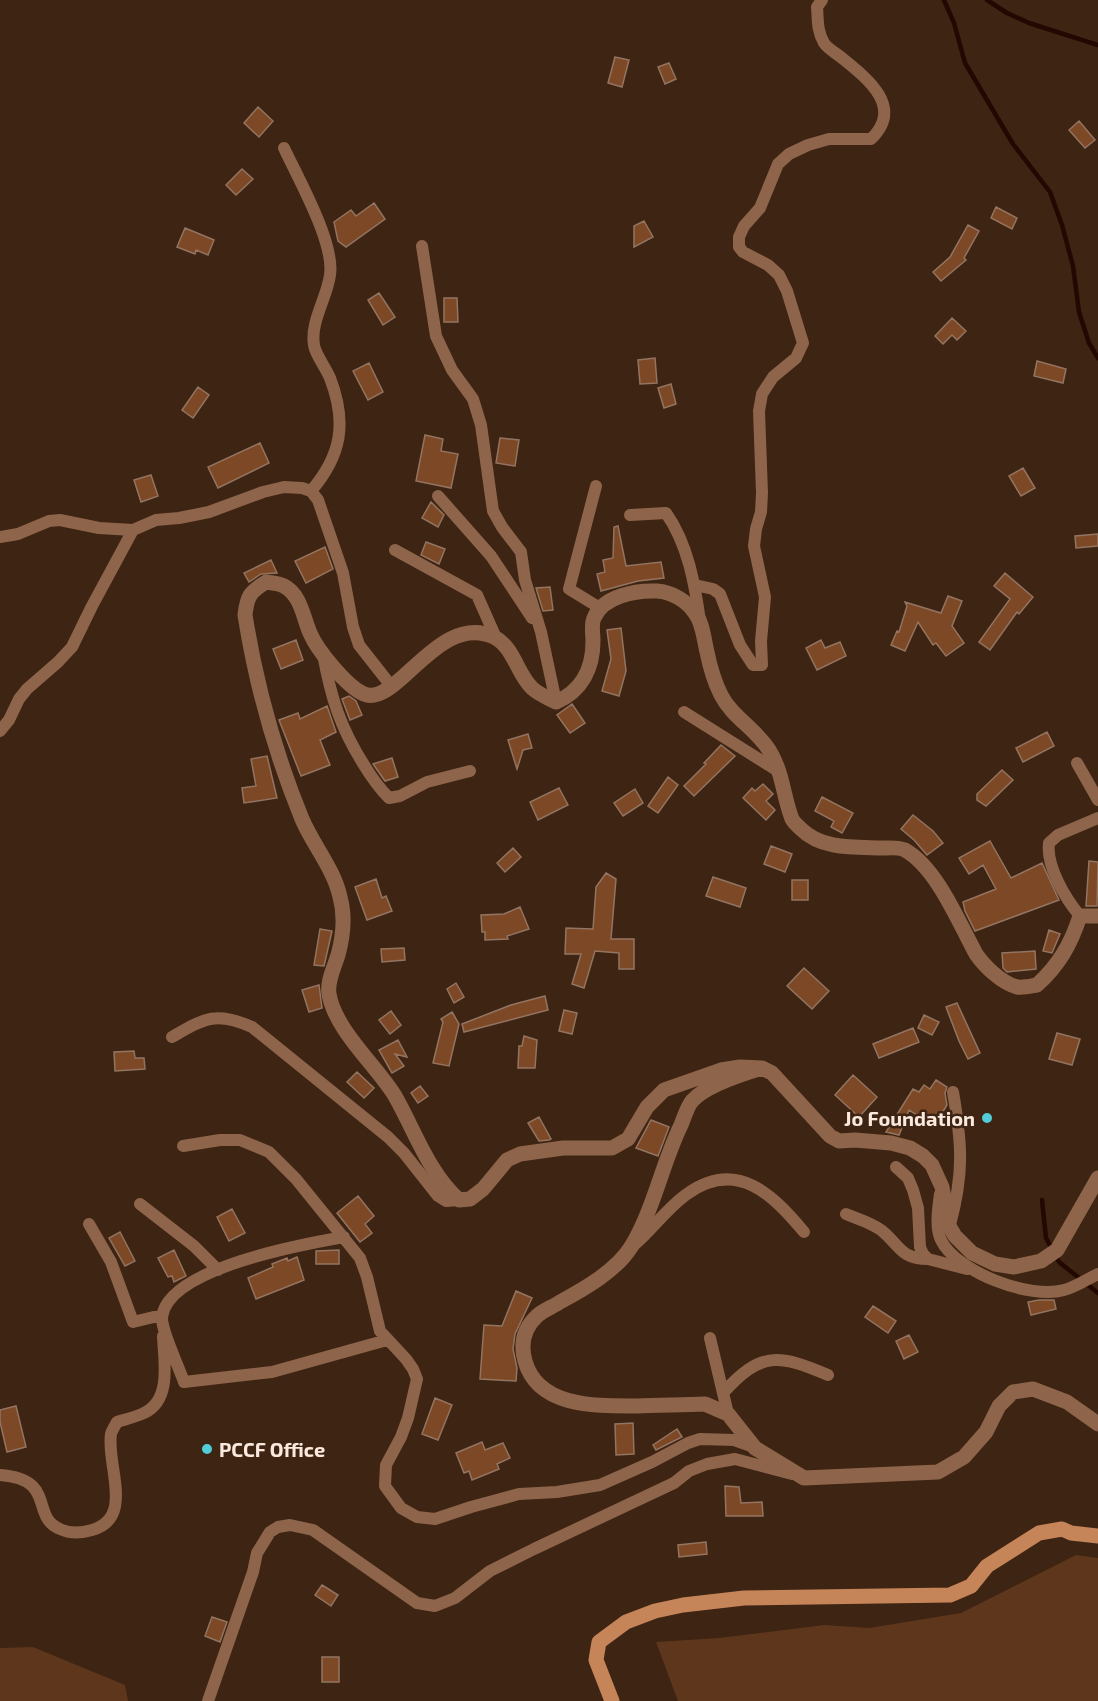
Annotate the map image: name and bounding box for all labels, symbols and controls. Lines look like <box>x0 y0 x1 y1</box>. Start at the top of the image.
place label: Jo Foundation <box>844 1106 975 1130</box>
marker: Jo Foundation <box>980 1111 994 1125</box>
place label: PCCF Office <box>219 1437 325 1461</box>
marker: PCCF Office <box>200 1442 214 1456</box>

